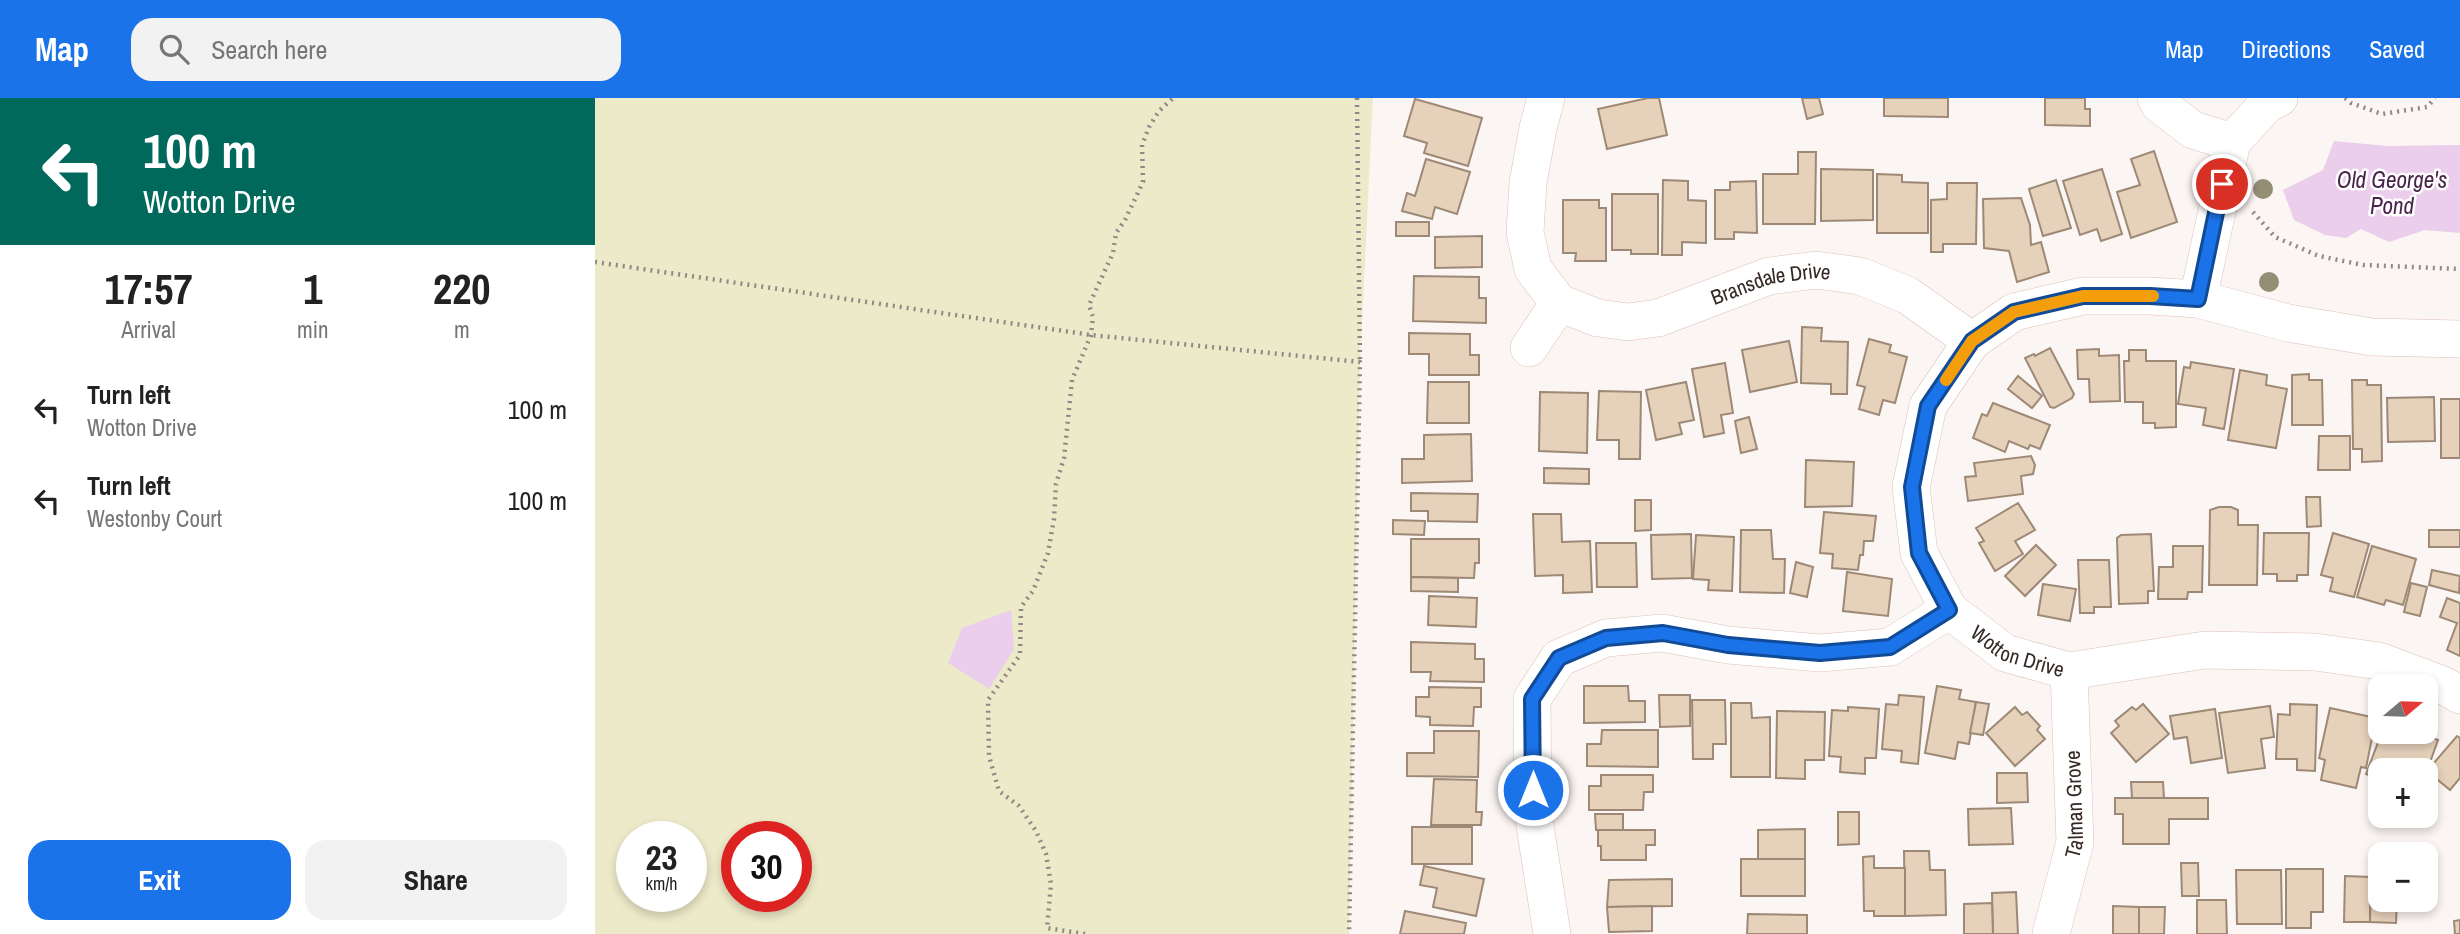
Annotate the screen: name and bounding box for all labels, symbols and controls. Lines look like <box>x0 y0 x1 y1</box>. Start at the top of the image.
search box <box>131 18 621 81</box>
text: Map <box>35 27 89 71</box>
icon: search <box>155 30 193 68</box>
text: Search here <box>211 32 327 67</box>
text: Map <box>2165 33 2203 65</box>
text: Directions <box>2241 33 2331 65</box>
text: Saved <box>2369 33 2425 65</box>
text: 100 m <box>143 117 257 183</box>
icon: left <box>28 126 119 217</box>
pin <box>2192 154 2252 214</box>
water label: Old George's Pond <box>2337 164 2447 221</box>
icon: arrive <box>2203 165 2241 203</box>
text: Wotton Drive <box>143 180 296 223</box>
street label: Bransdale Drive <box>1706 255 1833 311</box>
text: 17:57 <box>105 261 193 317</box>
text: 1 <box>303 261 322 317</box>
text: 220 <box>433 261 491 317</box>
text: Arrival <box>121 314 176 345</box>
text: min <box>297 314 329 345</box>
text: m <box>454 314 470 345</box>
text: Turn left <box>87 377 171 412</box>
icon: left <box>28 391 66 429</box>
text: 100 m <box>508 392 567 427</box>
text: Wotton Drive <box>87 412 197 443</box>
text: Turn left <box>87 468 171 503</box>
icon: left <box>28 482 66 520</box>
text: 100 m <box>508 483 567 518</box>
text: Westonby Court <box>87 503 222 534</box>
street label: Wotton Drive <box>1965 618 2068 683</box>
north arrow <box>2368 674 2438 744</box>
map controls <box>2368 674 2438 912</box>
street label: Talman Grove <box>2057 750 2090 861</box>
position arrow <box>1496 753 1570 827</box>
button: + <box>2368 758 2438 828</box>
speed limit sign: 30 <box>721 821 812 912</box>
text: 23 <box>646 834 677 881</box>
button: Exit <box>28 840 291 920</box>
button: Share <box>305 840 567 920</box>
button: − <box>2368 842 2438 912</box>
text: km/h <box>646 871 678 896</box>

